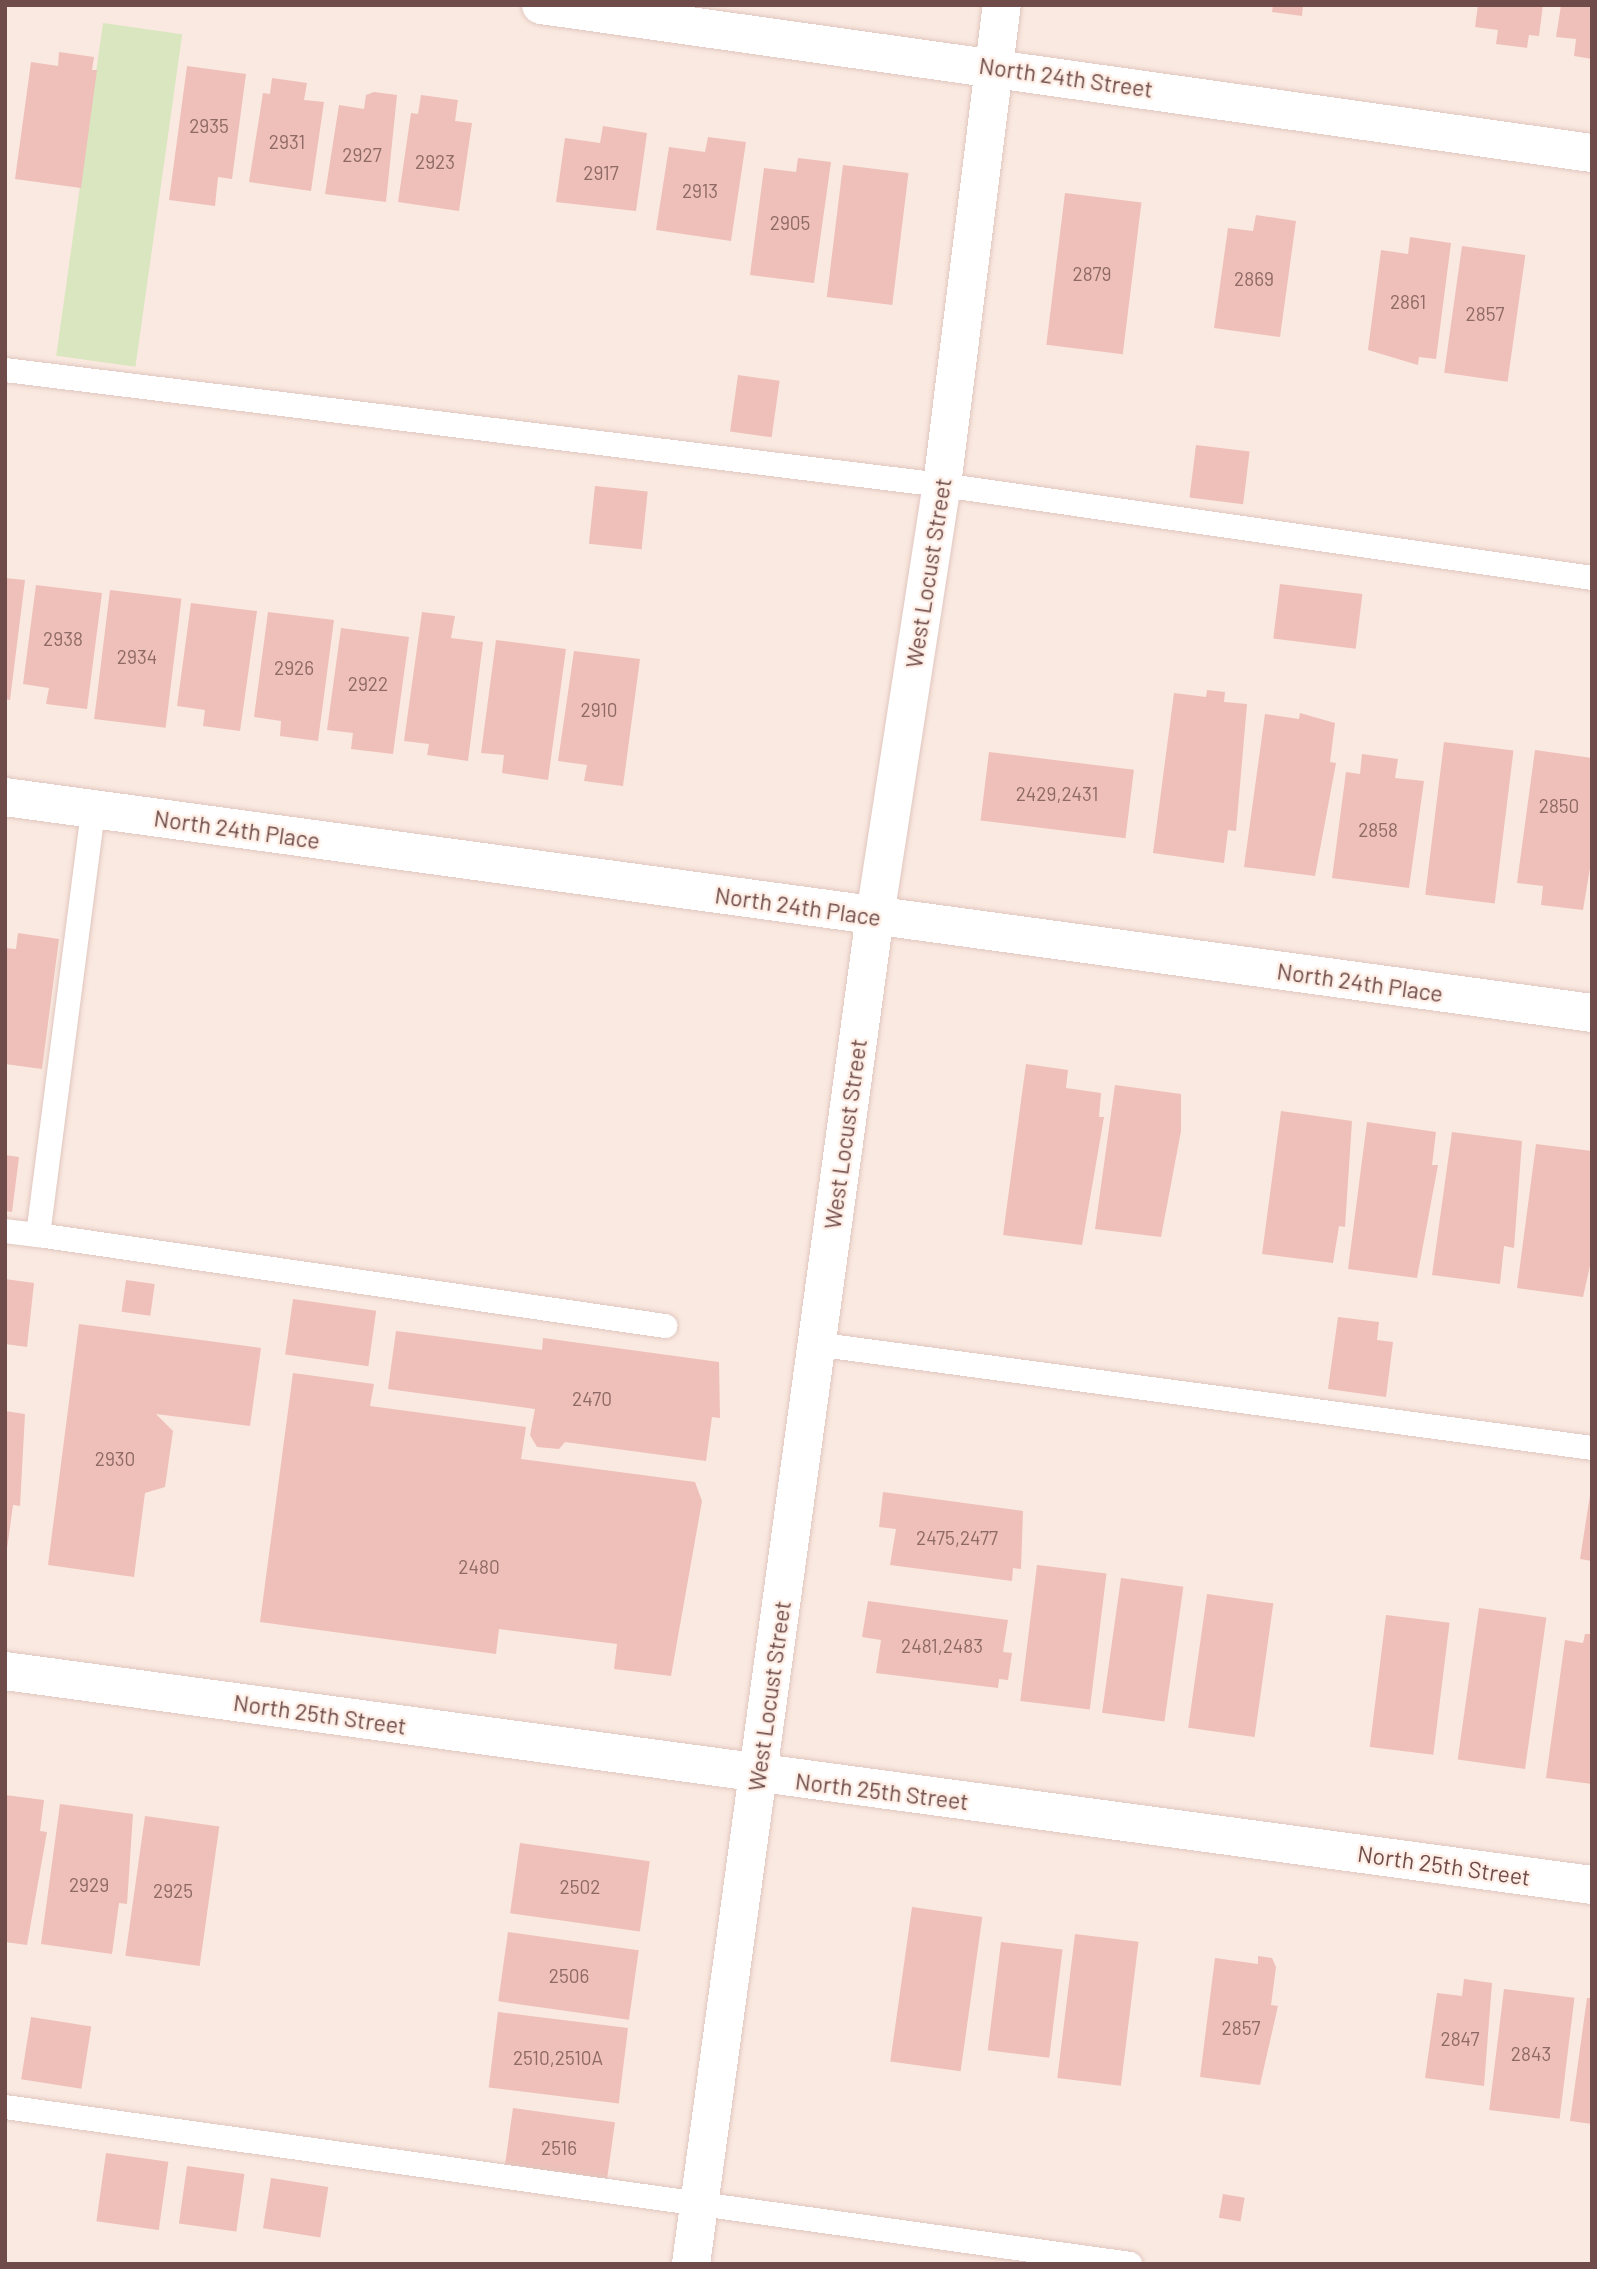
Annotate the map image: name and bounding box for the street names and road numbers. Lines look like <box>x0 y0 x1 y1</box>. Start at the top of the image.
street label: North 24th Street <box>977 51 1155 103</box>
street label: West Locust Street <box>899 476 957 670</box>
street label: North 24th Place <box>152 804 322 854</box>
street label: North 24th Place <box>713 881 883 931</box>
street label: North 24th Place <box>1275 957 1445 1007</box>
street label: West Locust Street <box>818 1037 872 1231</box>
street label: West Locust Street <box>742 1599 796 1793</box>
street label: North 25th Street <box>232 1688 408 1740</box>
street label: North 25th Street <box>794 1767 970 1815</box>
street label: North 25th Street <box>1356 1839 1532 1891</box>

